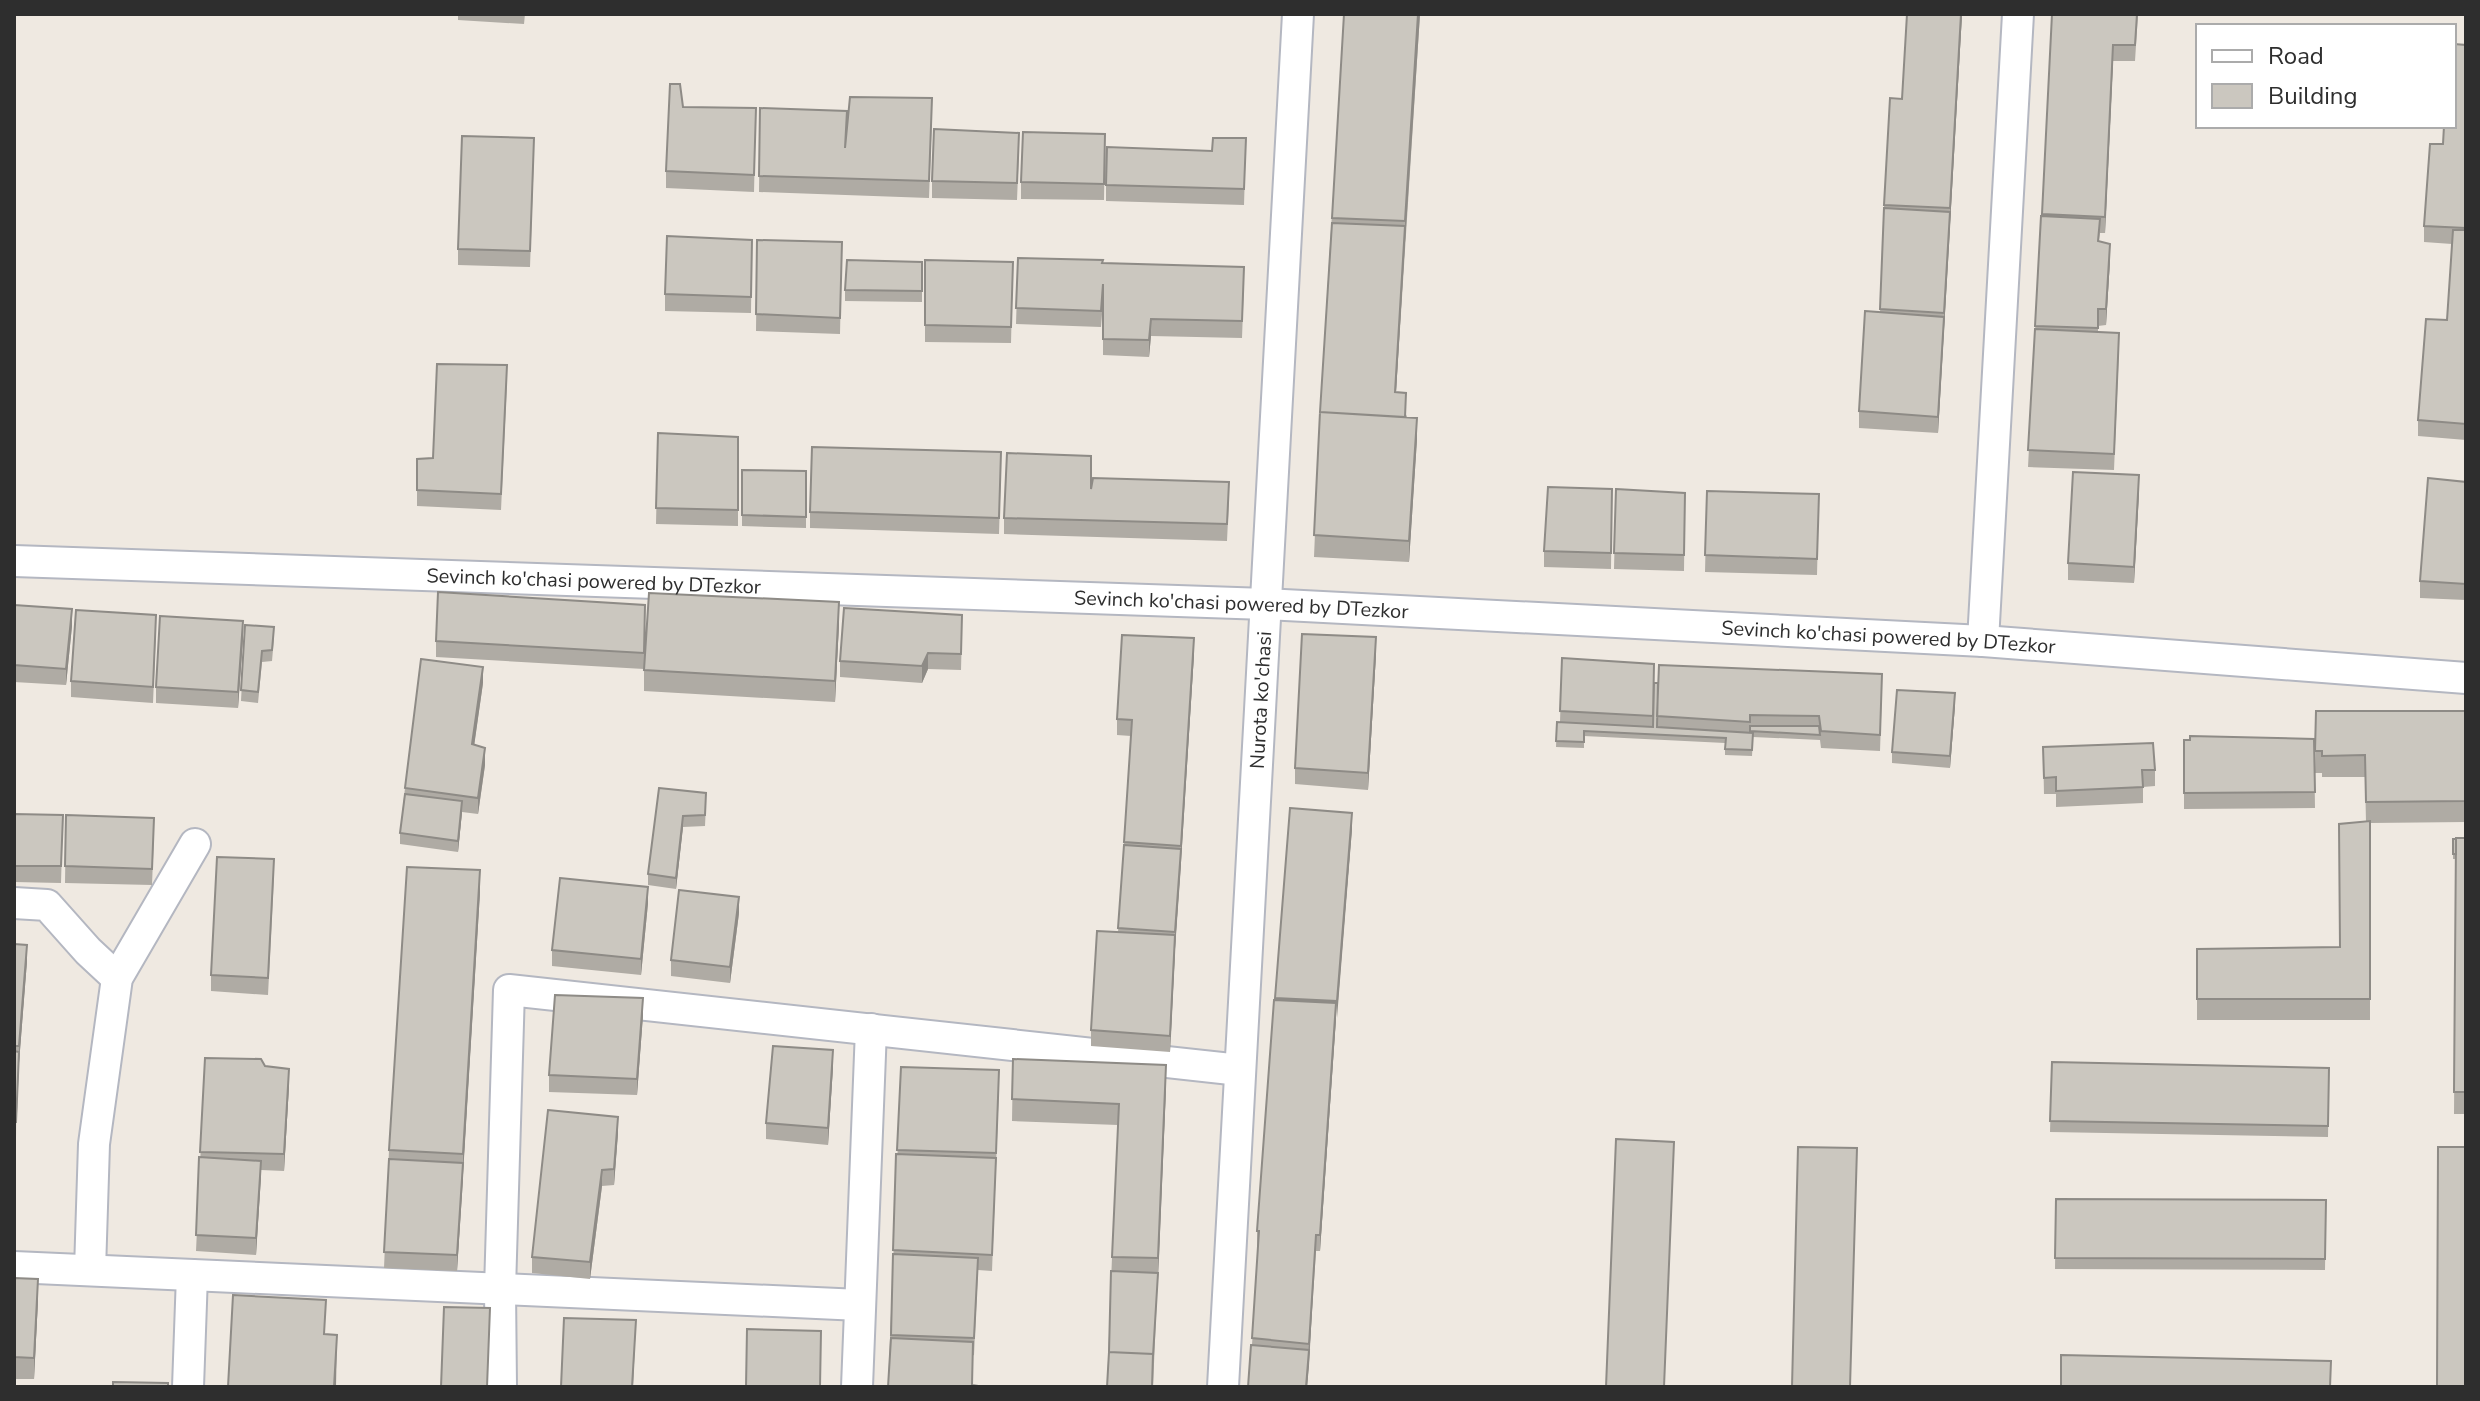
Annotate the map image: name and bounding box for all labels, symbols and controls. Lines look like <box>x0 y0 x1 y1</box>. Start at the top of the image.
legend <box>2196 24 2456 128</box>
text: Road <box>2268 40 2324 72</box>
text: Building <box>2268 80 2358 112</box>
street label: Sevinch ko'chasi powered by DTezkor <box>426 562 761 601</box>
street label: Sevinch ko'chasi powered by DTezkor <box>1074 584 1409 625</box>
street label: Sevinch ko'chasi powered by DTezkor <box>1721 615 2056 661</box>
street label: Nurota ko'chasi <box>1244 631 1278 770</box>

